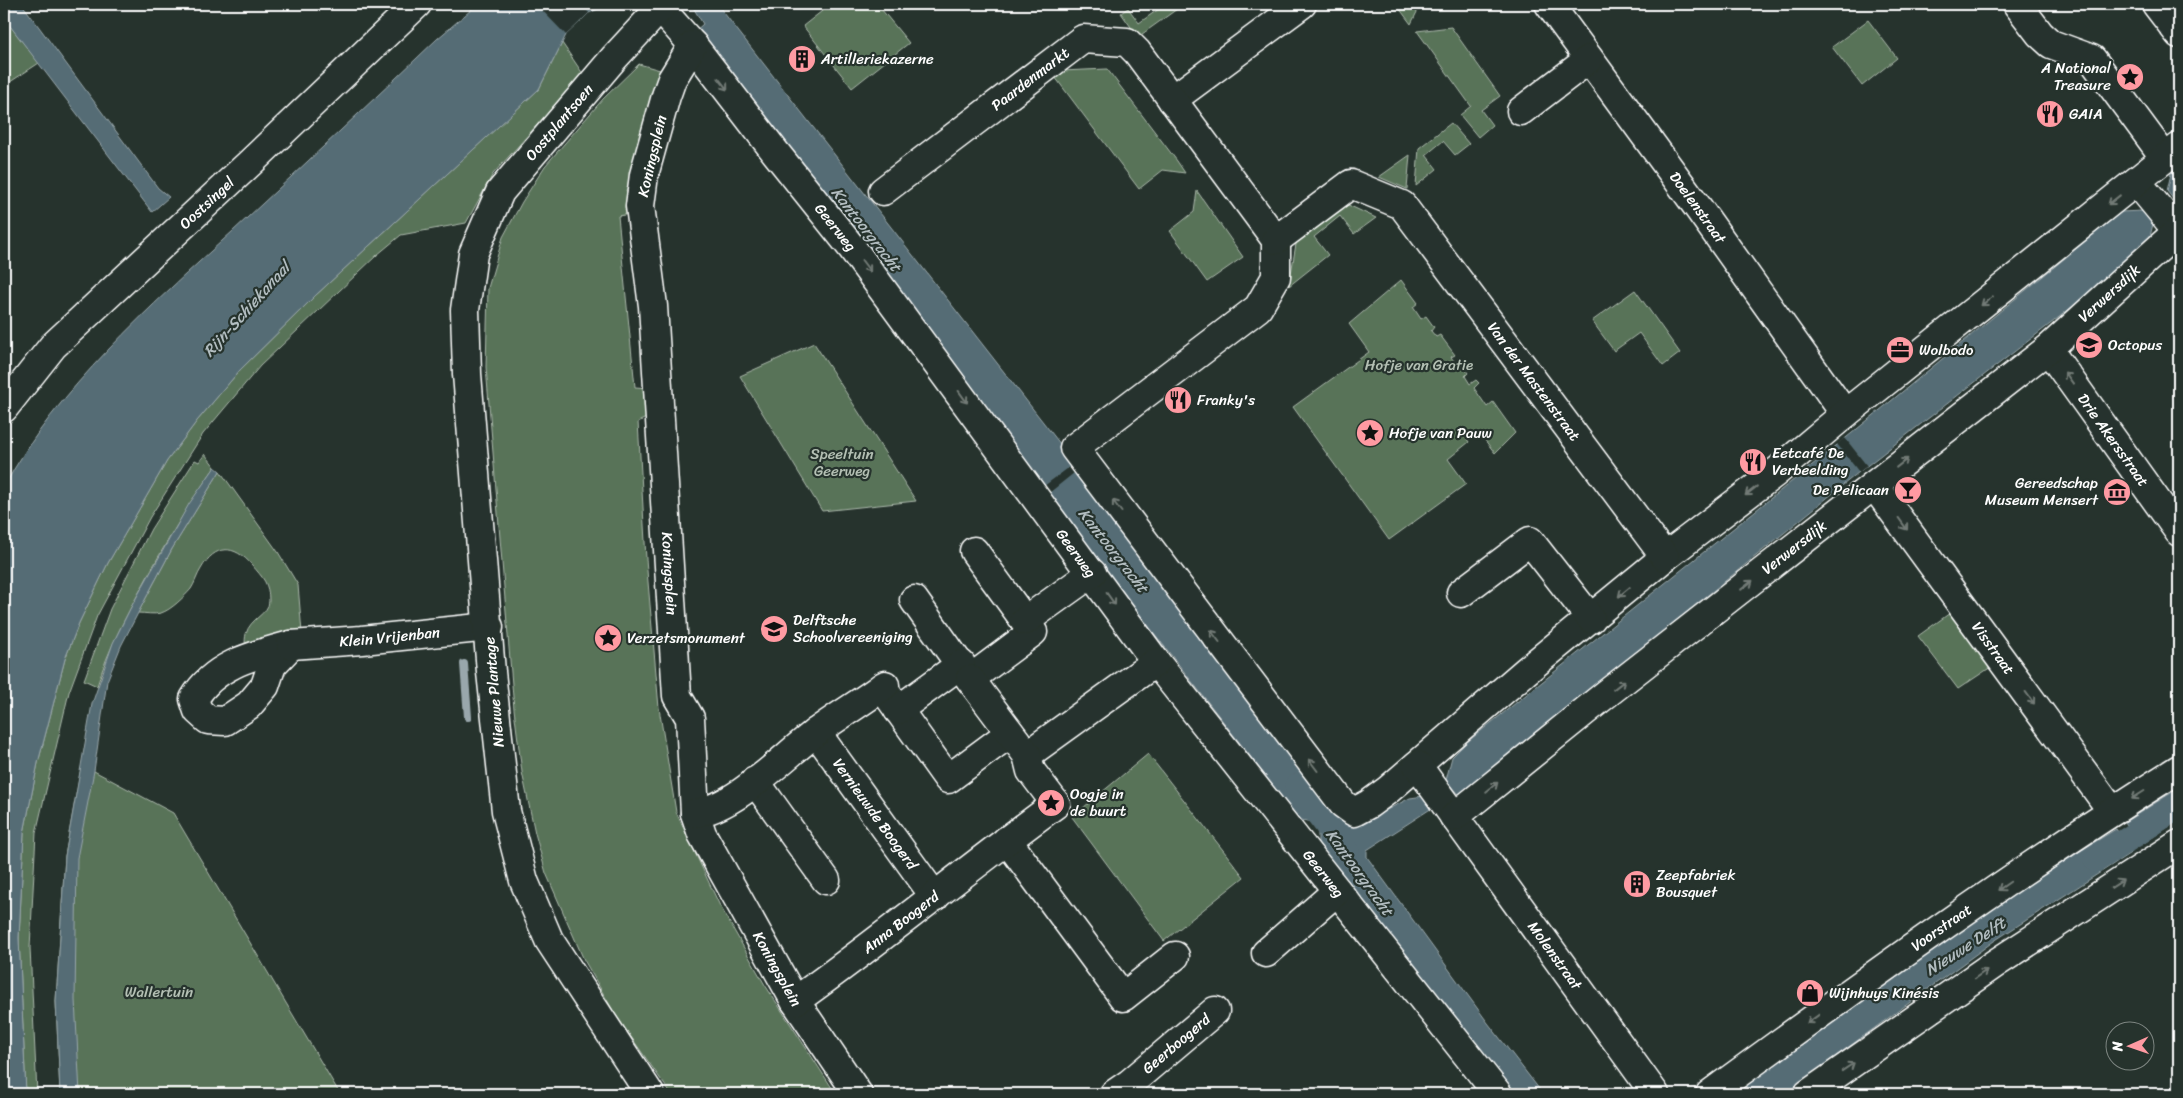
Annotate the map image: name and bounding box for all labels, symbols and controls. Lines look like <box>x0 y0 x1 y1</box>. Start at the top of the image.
street label: Paardenmarkt <box>985 40 1076 118</box>
building icon: Artilleriekazerne <box>787 44 817 74</box>
place label: Artilleriekazerne <box>820 46 934 72</box>
place label: A National Treasure <box>2040 55 2112 98</box>
place icon: A National Treasure <box>2115 62 2145 92</box>
one-way arrow <box>717 77 728 90</box>
street label: Oostplantsoen <box>519 78 600 167</box>
restaurant icon: GAIA <box>2035 99 2065 129</box>
place label: GAIA <box>2069 101 2103 127</box>
street label: Koningsplein <box>630 113 674 199</box>
street label: Doelenstraat <box>1663 166 1733 250</box>
street label: Oostsingel <box>173 170 241 236</box>
water label: Kantoorgracht <box>824 180 911 280</box>
one-way arrow <box>2107 195 2121 205</box>
street label: Geerweg <box>808 197 863 257</box>
water label: Rijn-Schiekanaal <box>195 252 300 364</box>
street label: Verwersdijk <box>2072 257 2147 329</box>
one-way arrow <box>861 259 872 272</box>
one-way arrow <box>1981 296 1994 307</box>
street label: Van der Mastenstraat <box>1480 316 1587 447</box>
school or university icon: Octopus <box>2074 330 2104 360</box>
place label: Octopus <box>2108 332 2162 358</box>
office icon: Wolbodo <box>1885 335 1915 365</box>
place label: Wolbodo <box>1919 337 1974 363</box>
park label: Hofje van Gratie <box>1365 352 1473 378</box>
one-way arrow <box>2064 372 2074 386</box>
restaurant icon: Franky's <box>1163 385 1193 415</box>
place label: Franky's <box>1197 387 1255 413</box>
street label: Drie Akersstraat <box>2071 388 2156 493</box>
one-way arrow <box>958 390 968 404</box>
place icon: Hofje van Pauw <box>1355 418 1385 448</box>
place label: Hofje van Pauw <box>1389 420 1493 446</box>
place label: Eetcafé De Verbeelding <box>1772 440 1849 483</box>
park label: Speeltuin Geerweg <box>810 441 874 484</box>
restaurant icon: Eetcafé De Verbeelding <box>1738 447 1768 477</box>
one-way arrow <box>1895 458 1908 469</box>
place label: Gereedschap Museum Mensert <box>1985 470 2099 513</box>
bar icon: De Pelicaan <box>1893 475 1923 505</box>
place label: De Pelicaan <box>1813 477 1889 503</box>
museum icon: Gereedschap Museum Mensert <box>2102 477 2132 507</box>
one-way arrow <box>1745 485 1758 496</box>
one-way arrow <box>1112 500 1123 513</box>
water label: Kantoorgracht <box>1071 501 1158 601</box>
street label: Verwersdijk <box>1756 513 1833 581</box>
one-way arrow <box>1898 517 1908 531</box>
street label: Geerweg <box>1049 523 1103 583</box>
street label: Koningsplein <box>654 531 685 616</box>
one-way arrow <box>1740 579 1753 590</box>
one-way arrow <box>1618 586 1631 597</box>
one-way arrow <box>1106 592 1116 606</box>
place label: Delftsche Schoolvereeniging <box>793 607 913 650</box>
school or university icon: Delftsche Schoolvereeniging <box>759 614 789 644</box>
street label: Visstraat <box>1965 616 2022 681</box>
street label: Klein Vrijenban <box>339 619 441 655</box>
place icon: Verzetsmonument <box>593 623 623 653</box>
place label: Verzetsmonument <box>627 625 746 651</box>
one-way arrow <box>1210 630 1221 643</box>
street label: Nieuwe Plantage <box>476 635 512 748</box>
one-way arrow <box>1612 679 1625 690</box>
one-way arrow <box>2025 691 2035 705</box>
street label: Vernieuwde Boogerd <box>826 752 925 876</box>
one-way arrow <box>1308 759 1319 772</box>
place label: Oogje in de buurt <box>1070 781 1127 824</box>
one-way arrow <box>1485 781 1498 792</box>
place icon: Oogje in de buurt <box>1036 788 1066 818</box>
one-way arrow <box>2131 789 2145 800</box>
water label: Kantoorgracht <box>1318 822 1402 924</box>
street label: Geerweg <box>1296 844 1351 904</box>
place label: Zeepfabriek Bousquet <box>1656 862 1736 905</box>
building icon: Zeepfabriek Bousquet <box>1622 869 1652 899</box>
one-way arrow <box>2109 879 2123 889</box>
one-way arrow <box>1997 881 2011 891</box>
street label: Anna Boogerd <box>856 883 946 961</box>
street label: Voorstraat <box>1905 897 1978 958</box>
water label: Nieuwe Delft <box>1919 908 2014 984</box>
street label: Molenstraat <box>1521 915 1589 996</box>
street label: Koningsplein <box>745 926 808 1012</box>
one-way arrow <box>1974 969 1988 979</box>
shop icon: Wijnhuys Kinésis <box>1795 978 1825 1008</box>
park label: Wallertuin <box>125 979 193 1005</box>
place label: Wijnhuys Kinésis <box>1829 980 1939 1006</box>
street label: Geerboogerd <box>1136 1006 1217 1081</box>
one-way arrow <box>1806 1014 1820 1024</box>
north arrow <box>2106 1020 2156 1070</box>
text: N <box>2105 1041 2130 1053</box>
one-way arrow <box>1841 1062 1855 1072</box>

